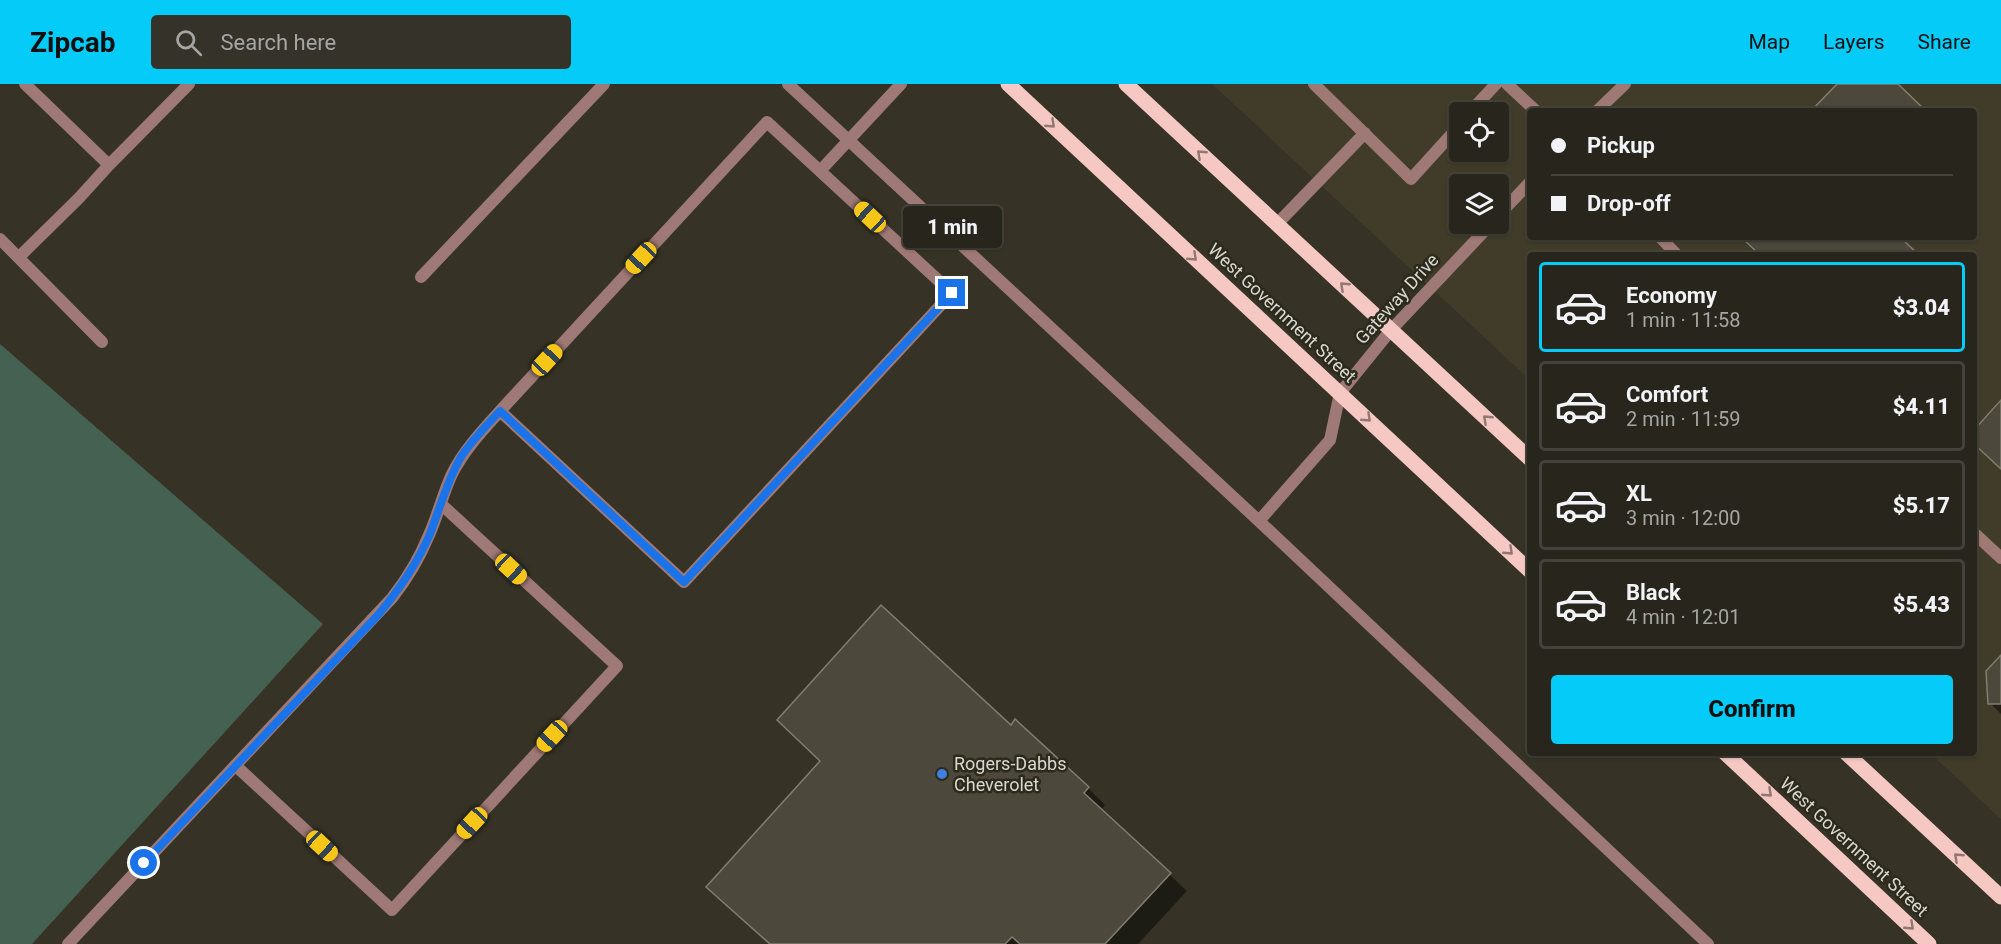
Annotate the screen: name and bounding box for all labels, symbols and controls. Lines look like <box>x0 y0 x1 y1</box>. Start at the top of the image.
search box <box>151 15 571 69</box>
text: Zipcab <box>30 26 115 59</box>
icon: search <box>172 26 205 59</box>
text: Search here <box>220 30 336 55</box>
text: Map <box>1748 30 1790 54</box>
text: Layers <box>1823 30 1884 54</box>
text: Share <box>1917 30 1971 54</box>
map controls <box>1449 102 1509 234</box>
button: locate <box>1449 102 1509 162</box>
one-way arrow <box>1044 117 1054 128</box>
text: Pickup <box>1587 133 1655 158</box>
one-way arrow <box>1198 150 1208 161</box>
button: layers <box>1449 174 1509 234</box>
text: Drop-off <box>1587 191 1671 216</box>
car <box>851 198 889 236</box>
callout: 1 min <box>902 206 1002 248</box>
text: 1 min <box>927 215 978 239</box>
car <box>622 239 660 277</box>
street label: West Government Street <box>1204 239 1361 387</box>
street label: Gateway Drive <box>1351 249 1443 348</box>
one-way arrow <box>1187 250 1197 261</box>
route end <box>938 279 965 306</box>
icon: car <box>1554 280 1608 334</box>
one-way arrow <box>1341 283 1352 294</box>
text: Economy <box>1626 283 1717 308</box>
text: $3.04 <box>1893 295 1950 320</box>
text: 1 min · 11:58 <box>1626 308 1741 332</box>
car <box>528 341 566 379</box>
icon: car <box>1554 379 1608 433</box>
text: Comfort <box>1626 382 1708 407</box>
text: $4.11 <box>1893 394 1950 419</box>
text: 2 min · 11:59 <box>1626 407 1741 431</box>
one-way arrow <box>1360 411 1371 422</box>
one-way arrow <box>1483 415 1494 426</box>
icon: car <box>1554 478 1608 532</box>
text: XL <box>1626 481 1652 506</box>
text: $5.17 <box>1893 493 1950 518</box>
text: 3 min · 12:00 <box>1626 506 1741 530</box>
one-way arrow <box>1502 544 1513 555</box>
car <box>492 550 530 588</box>
icon: car <box>1554 577 1608 631</box>
text: Black <box>1626 580 1681 605</box>
text: $5.43 <box>1893 592 1950 617</box>
text: 4 min · 12:01 <box>1626 605 1741 629</box>
button: Confirm <box>1551 675 1953 744</box>
car <box>533 717 571 755</box>
place label: Rogers-Dabbs Cheverolet <box>954 753 1066 795</box>
marker: Rogers-Dabbs Cheverolet <box>935 767 949 781</box>
street label: West Government Street <box>1776 773 1933 921</box>
one-way arrow <box>1761 786 1771 797</box>
car <box>453 804 491 842</box>
car <box>303 827 341 865</box>
route start <box>130 849 157 876</box>
one-way arrow <box>1954 854 1965 865</box>
one-way arrow <box>1904 919 1914 930</box>

